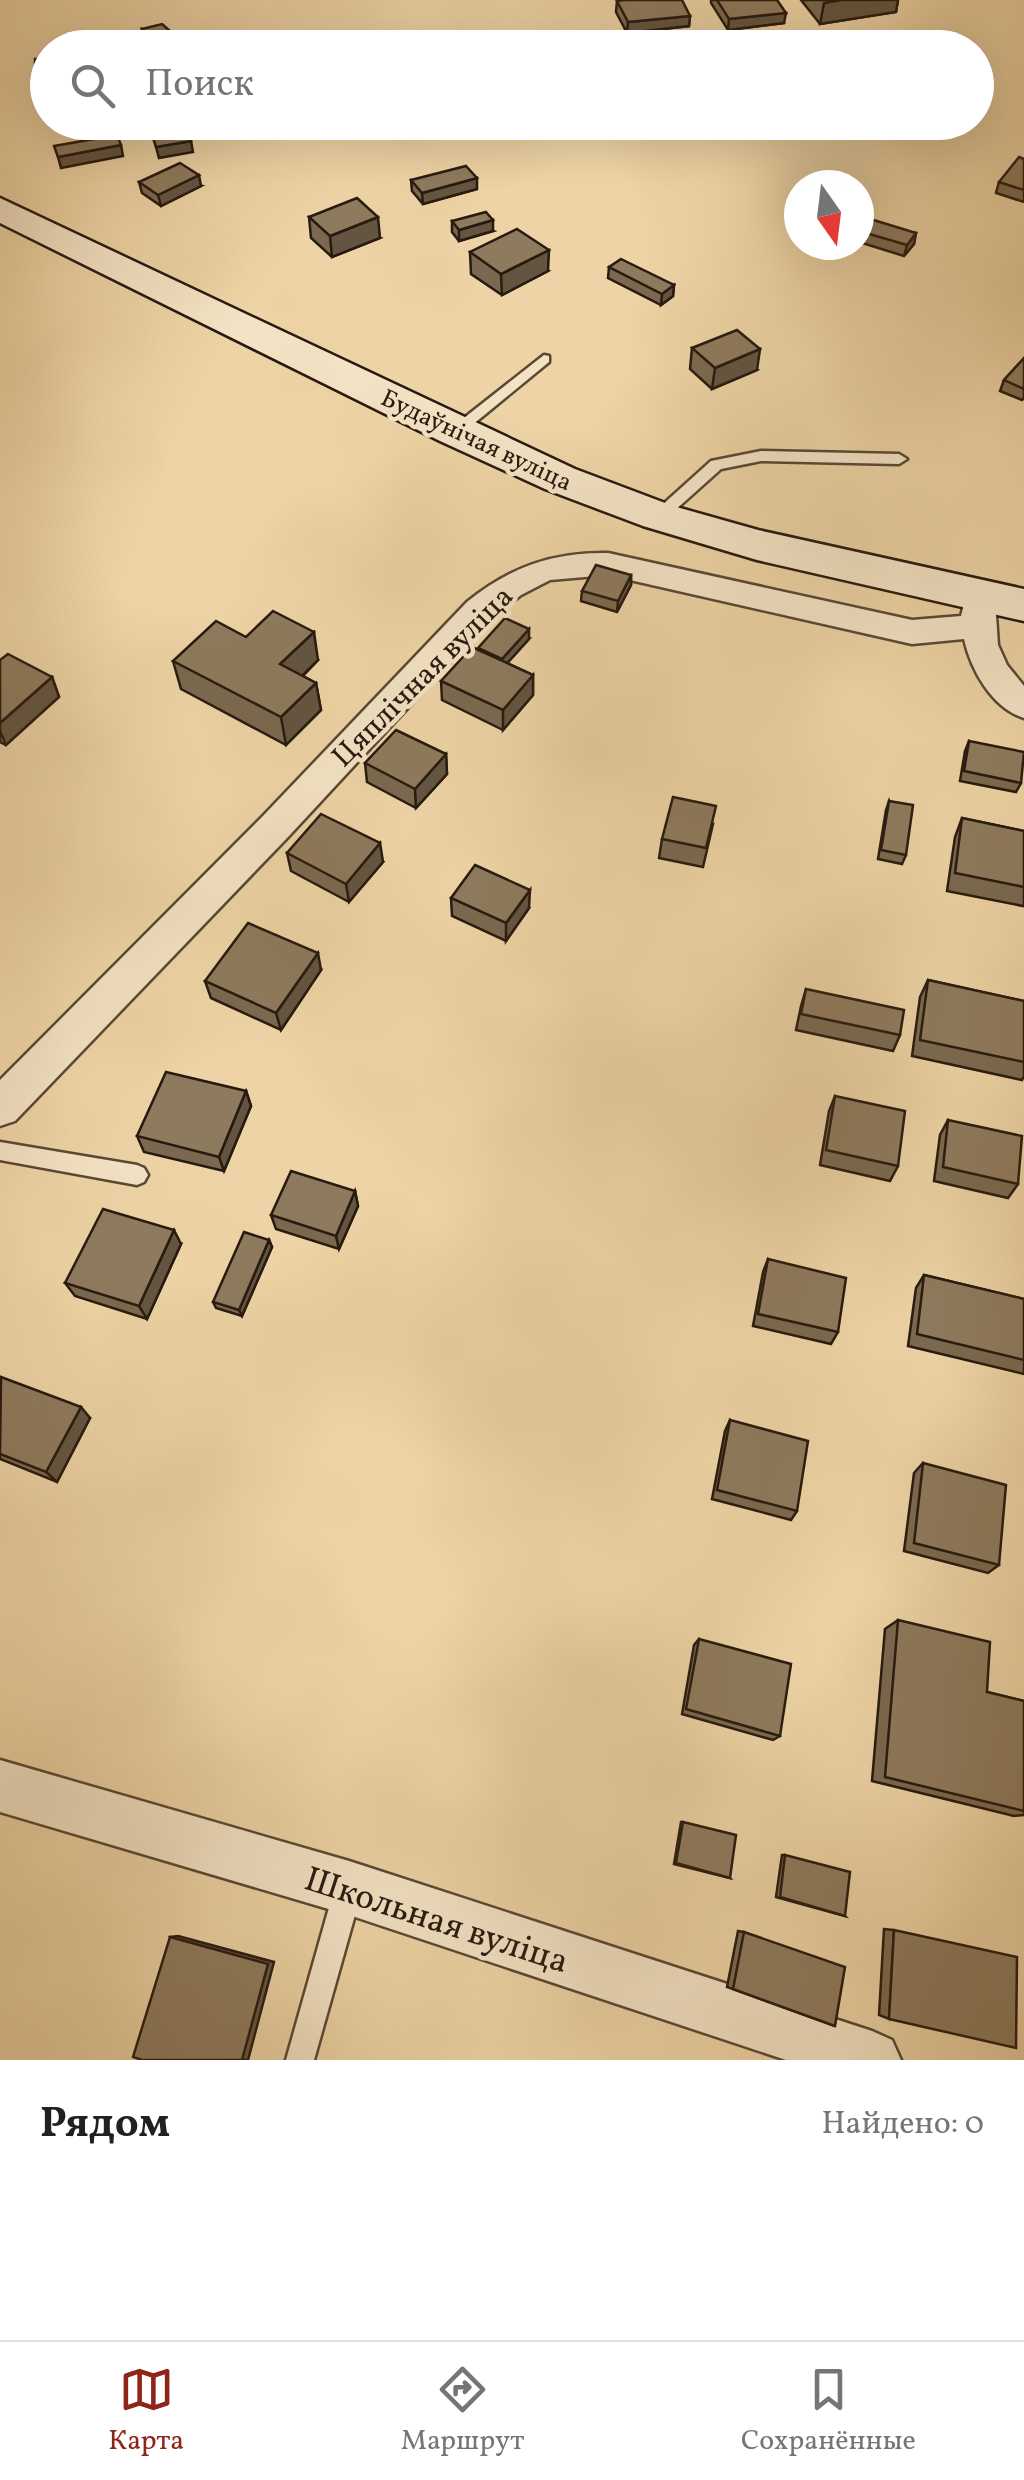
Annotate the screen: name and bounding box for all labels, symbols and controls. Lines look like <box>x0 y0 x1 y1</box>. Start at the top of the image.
search box <box>30 30 994 140</box>
icon: search <box>65 58 120 113</box>
text: Поиск <box>145 59 254 112</box>
north arrow <box>784 170 874 260</box>
street label: Будаўнічая вуліца <box>375 382 577 501</box>
street label: Цяплічная вуліца <box>323 577 524 778</box>
street label: Школьная вуліца <box>298 1857 574 1987</box>
text: Рядом <box>40 2096 170 2155</box>
text: Найдено: 0 <box>822 2103 984 2147</box>
tab: Карта <box>108 2362 184 2461</box>
tab: Маршрут <box>401 2362 524 2461</box>
tab: Сохранённые <box>741 2362 916 2461</box>

